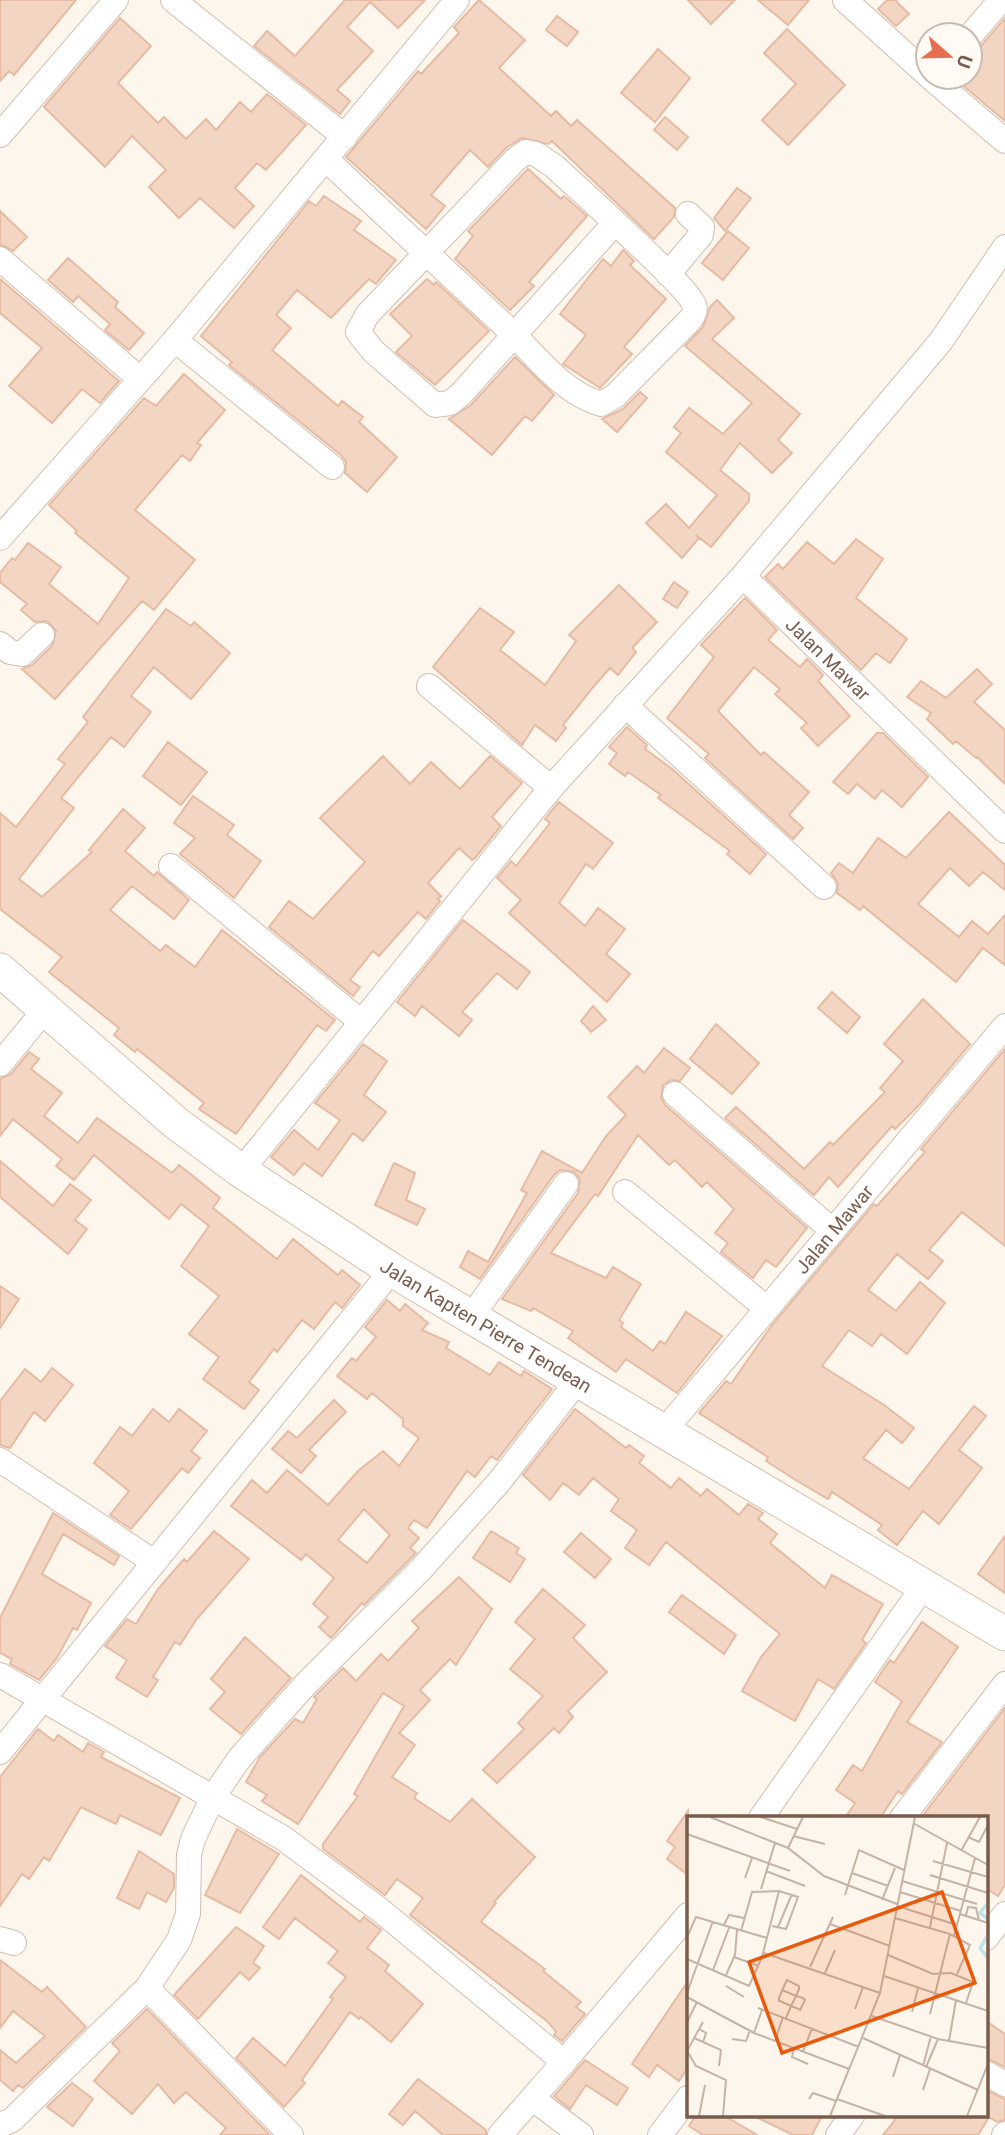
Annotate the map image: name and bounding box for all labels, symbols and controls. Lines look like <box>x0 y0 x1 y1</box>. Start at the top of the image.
north arrow <box>914 21 984 91</box>
text: U <box>952 52 977 71</box>
street label: Jalan Mawar <box>781 613 875 706</box>
street label: Jalan Mawar <box>791 1180 879 1278</box>
street label: Jalan Kapten Pierre Tendean <box>376 1254 596 1398</box>
inset map <box>687 1816 988 2118</box>

